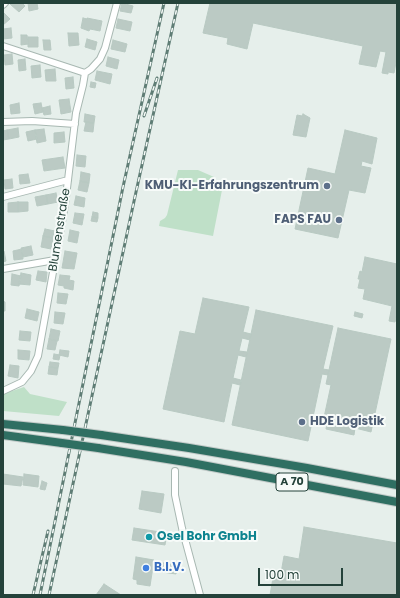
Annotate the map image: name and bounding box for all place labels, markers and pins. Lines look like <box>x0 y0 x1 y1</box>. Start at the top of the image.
place label: KMU-KI-Erfahrungszentrum <box>145 179 319 193</box>
marker: KMU-KI-Erfahrungszentrum <box>322 181 332 191</box>
place label: FAPS FAU <box>274 213 331 227</box>
marker: FAPS FAU <box>334 215 344 225</box>
place label: HDE Logistik <box>310 415 384 429</box>
marker: HDE Logistik <box>297 417 307 427</box>
place label: Osel Bohr GmbH <box>157 530 257 544</box>
marker: Osel Bohr GmbH <box>144 532 154 542</box>
place label: B.I.V. <box>154 561 184 575</box>
marker: B.I.V. <box>141 563 151 573</box>

